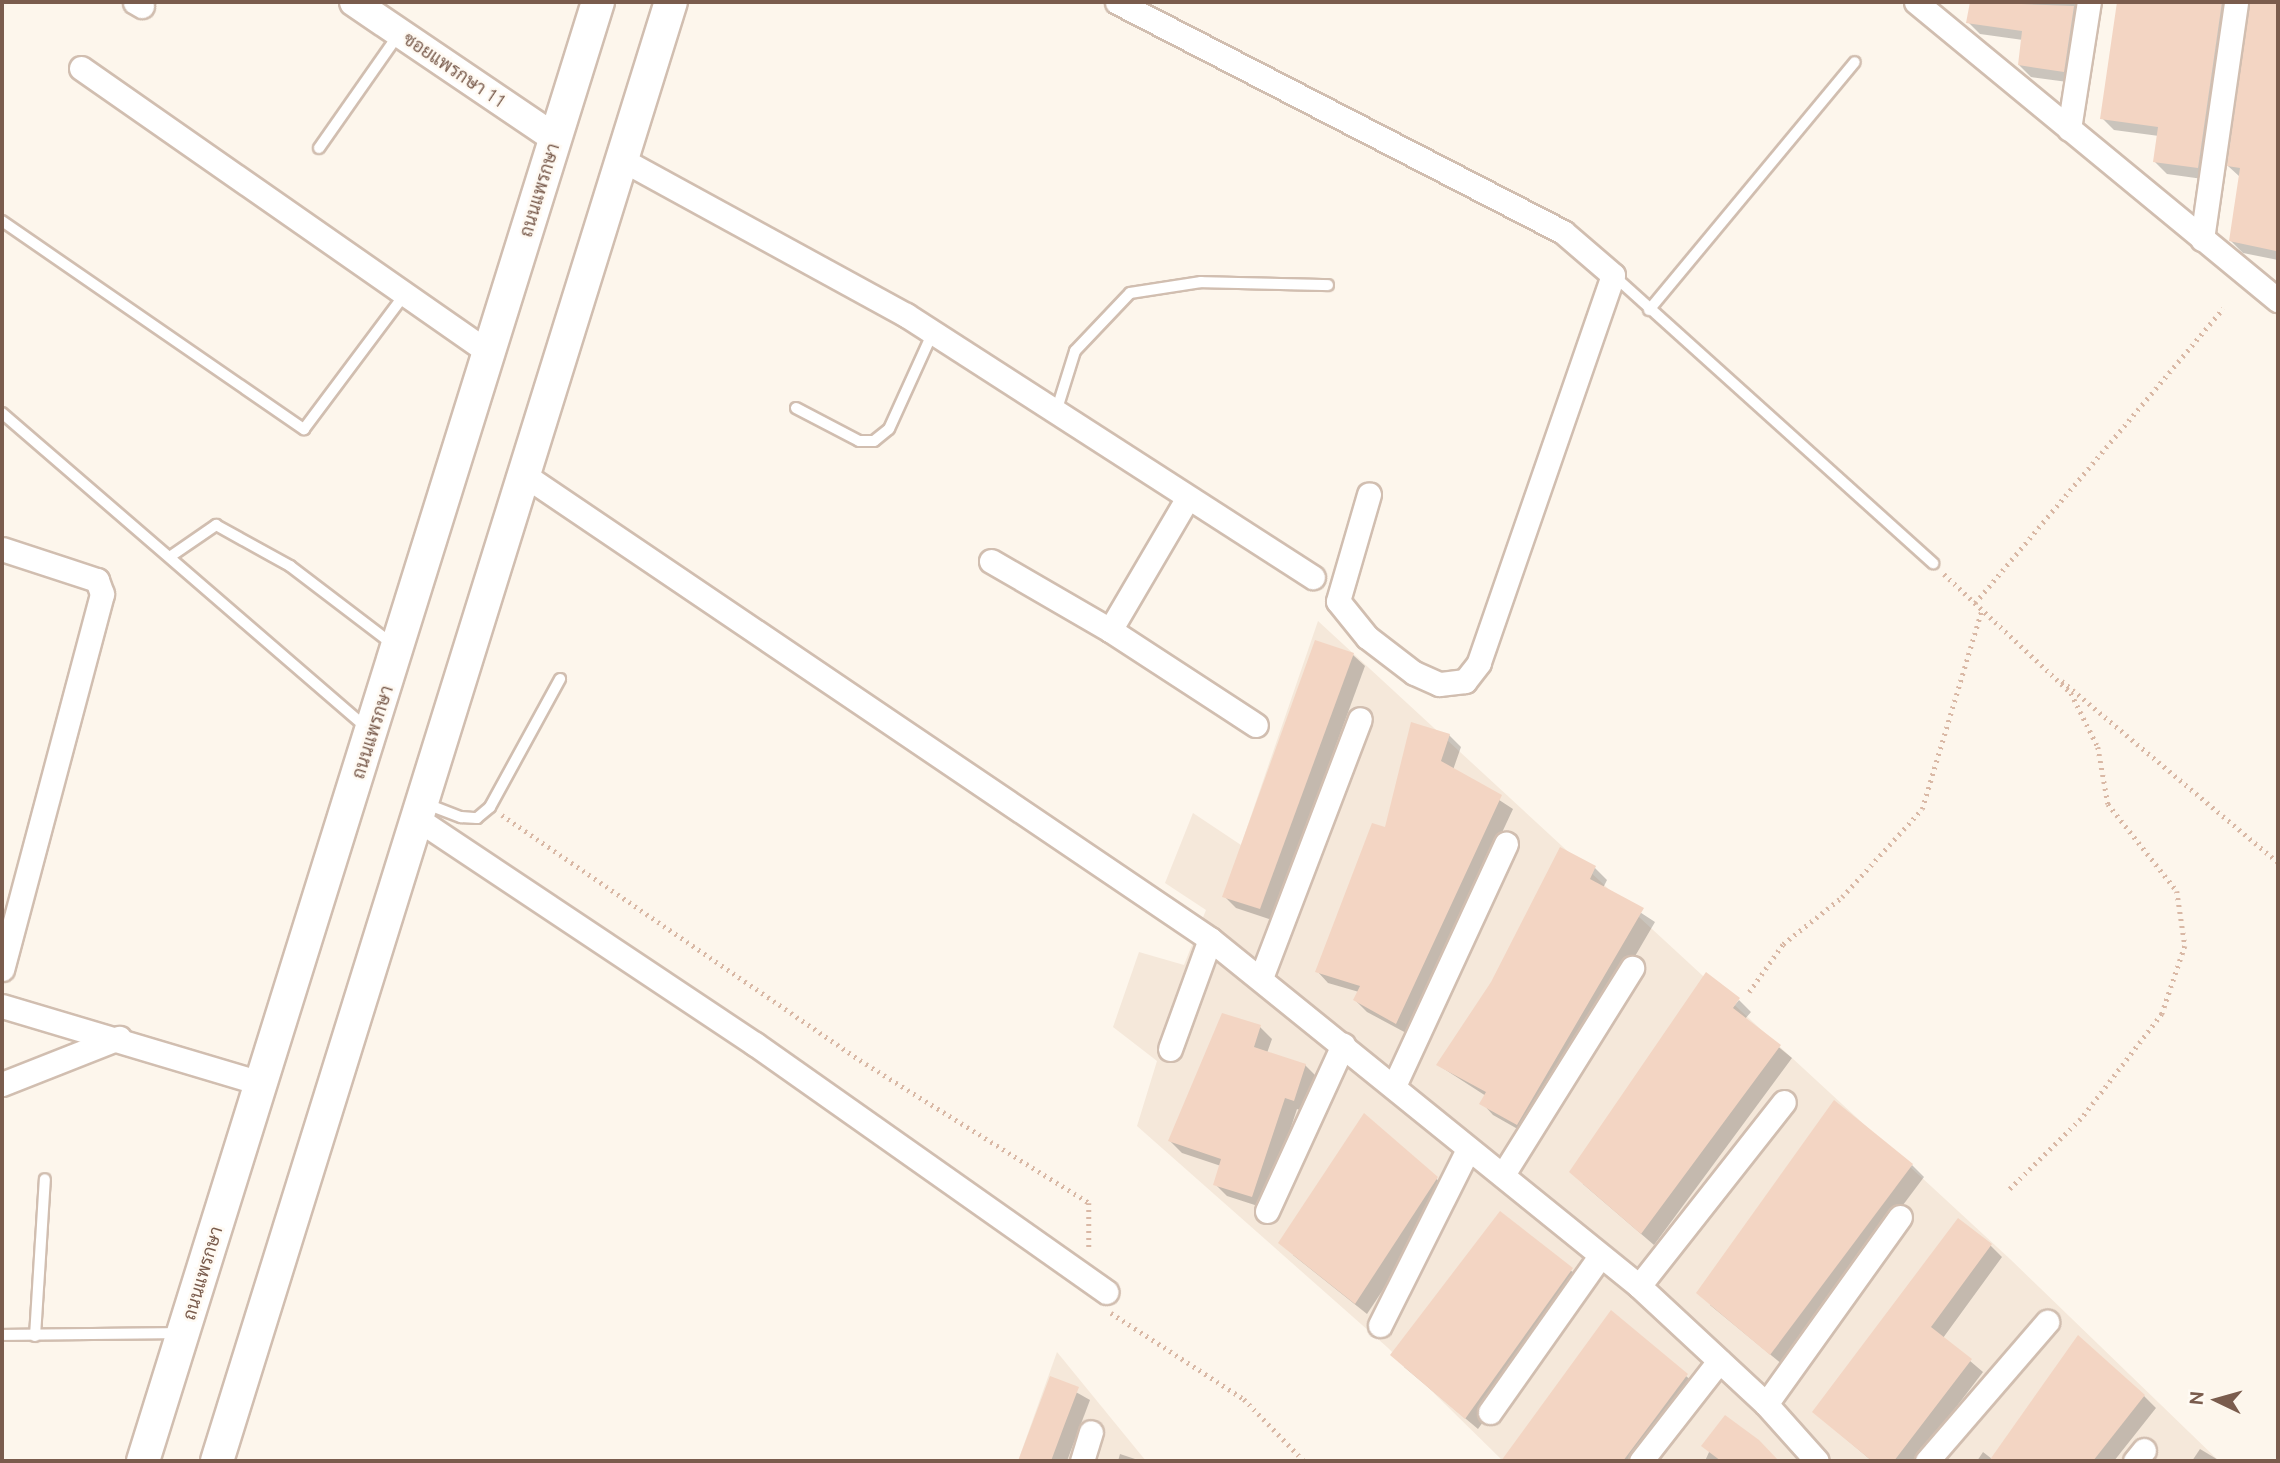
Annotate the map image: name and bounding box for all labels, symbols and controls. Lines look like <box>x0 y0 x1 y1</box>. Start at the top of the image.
street label: ซอยแพรกษา 11 <box>399 28 511 112</box>
street label: ถนนแพรกษา <box>515 141 563 239</box>
street label: ถนนแพรกษา <box>347 683 397 781</box>
street label: ถนนแพรกษา <box>178 1224 226 1322</box>
north arrow <box>2182 1365 2252 1435</box>
text: N <box>2185 1390 2208 1406</box>

